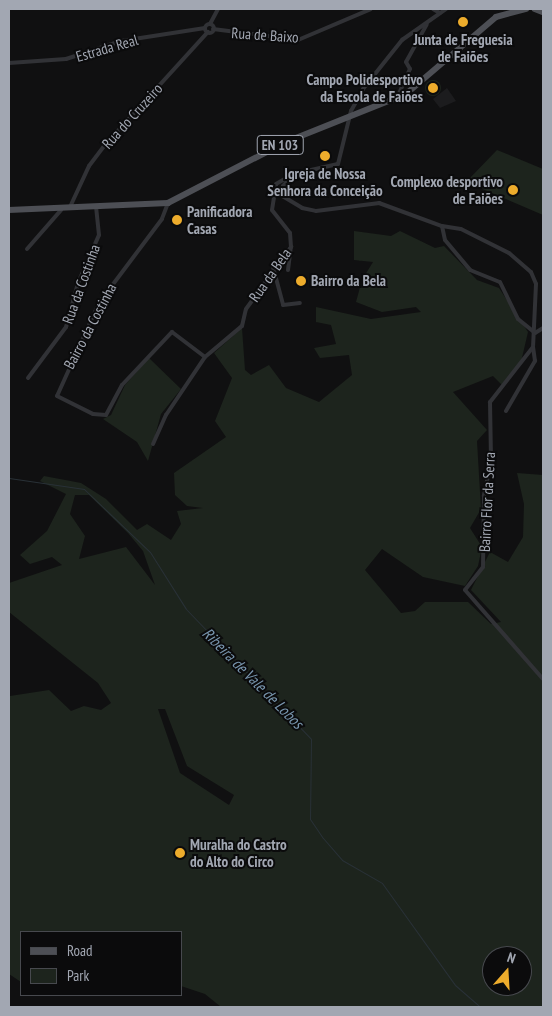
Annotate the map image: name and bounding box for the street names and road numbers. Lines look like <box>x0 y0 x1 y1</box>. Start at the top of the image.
street label: Rua de Baixo <box>231 24 299 46</box>
street label: Estrada Real <box>74 31 140 65</box>
street label: Rua do Cruzeiro <box>98 80 166 152</box>
road number: EN 103 <box>256 134 304 156</box>
street label: Rua da Costinha <box>58 242 104 326</box>
street label: Rua da Bela <box>245 245 295 305</box>
street label: Bairro da Costinha <box>60 280 120 372</box>
street label: Bairro Flor da Serra <box>475 452 499 552</box>

